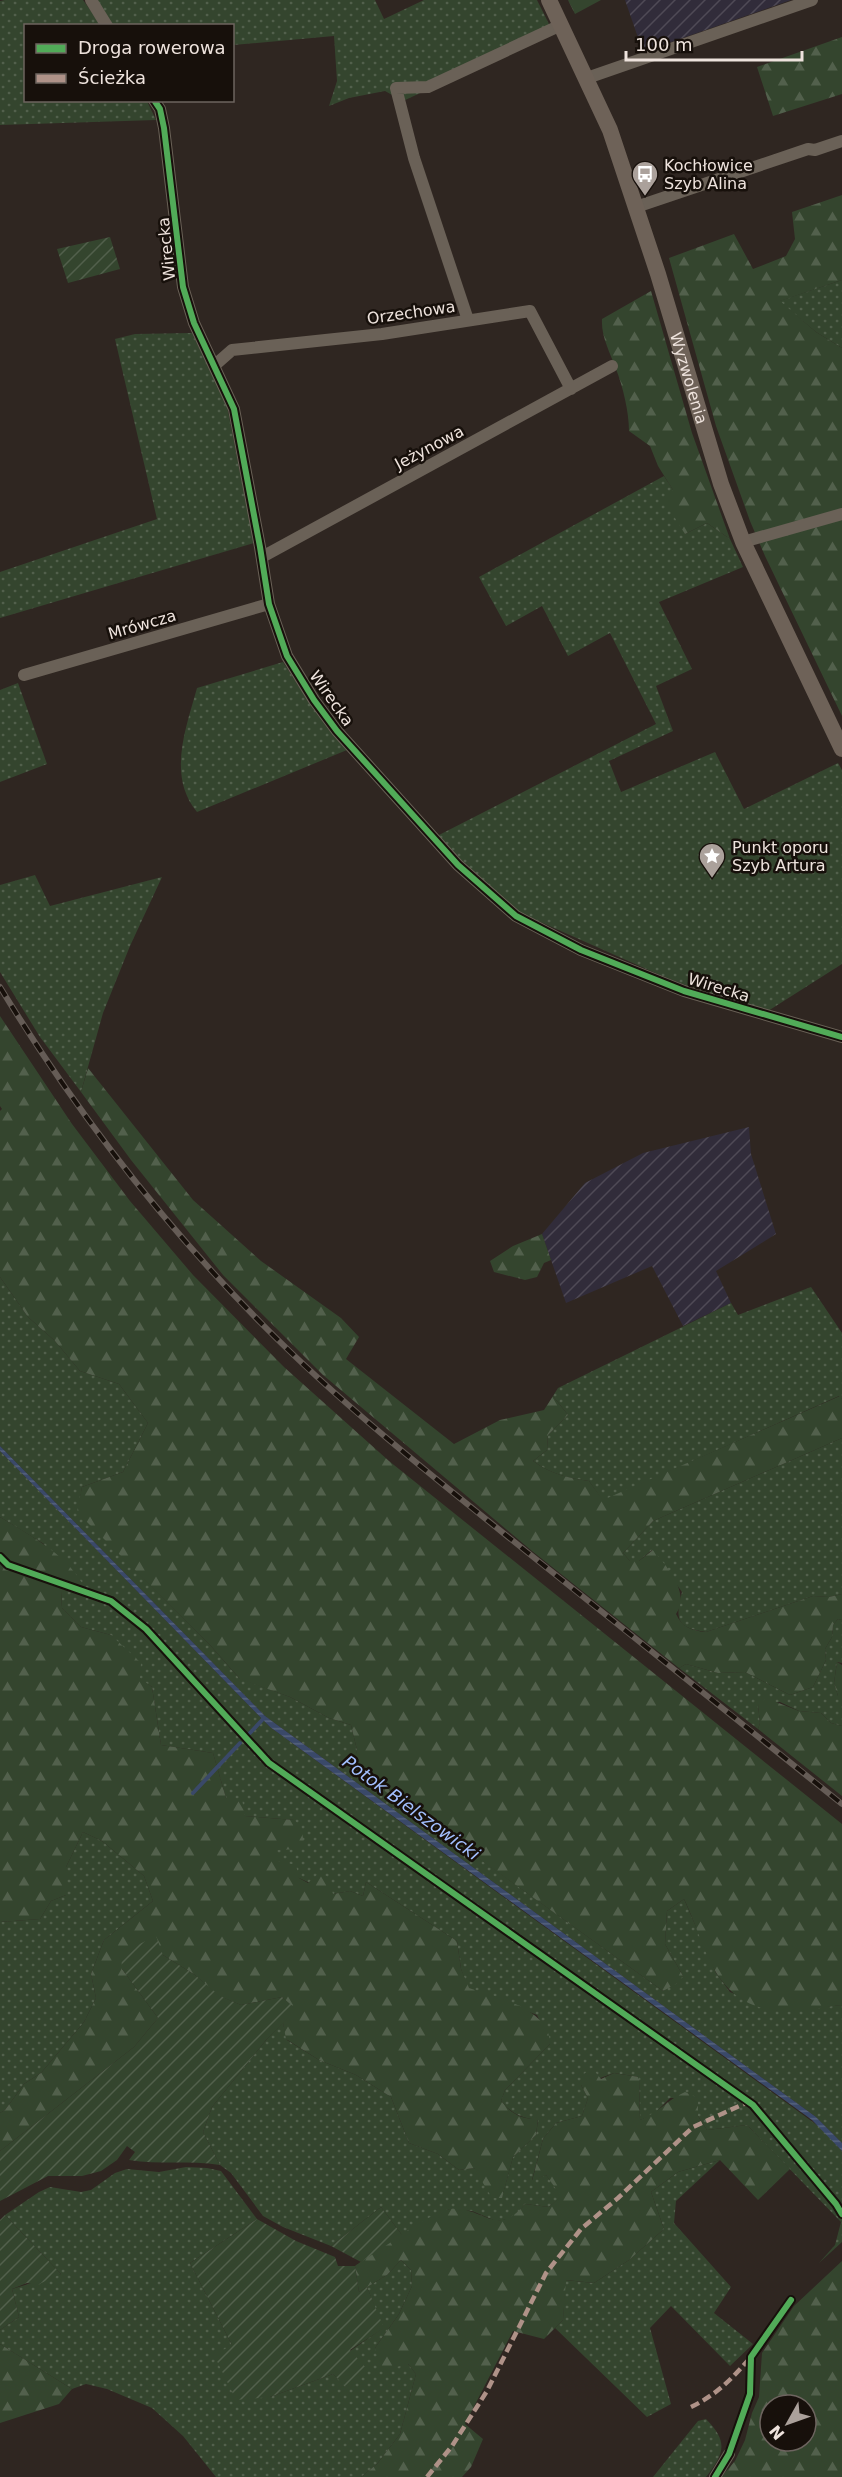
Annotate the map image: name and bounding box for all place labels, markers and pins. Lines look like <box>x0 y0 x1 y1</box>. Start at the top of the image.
place label: Kochłowice Szyb Alina <box>664 156 753 193</box>
bus stop icon: Kochłowice Szyb Alina <box>630 159 660 197</box>
place label: Punkt oporu Szyb Artura <box>732 838 829 875</box>
place icon: Punkt oporu Szyb Artura <box>697 841 727 879</box>

